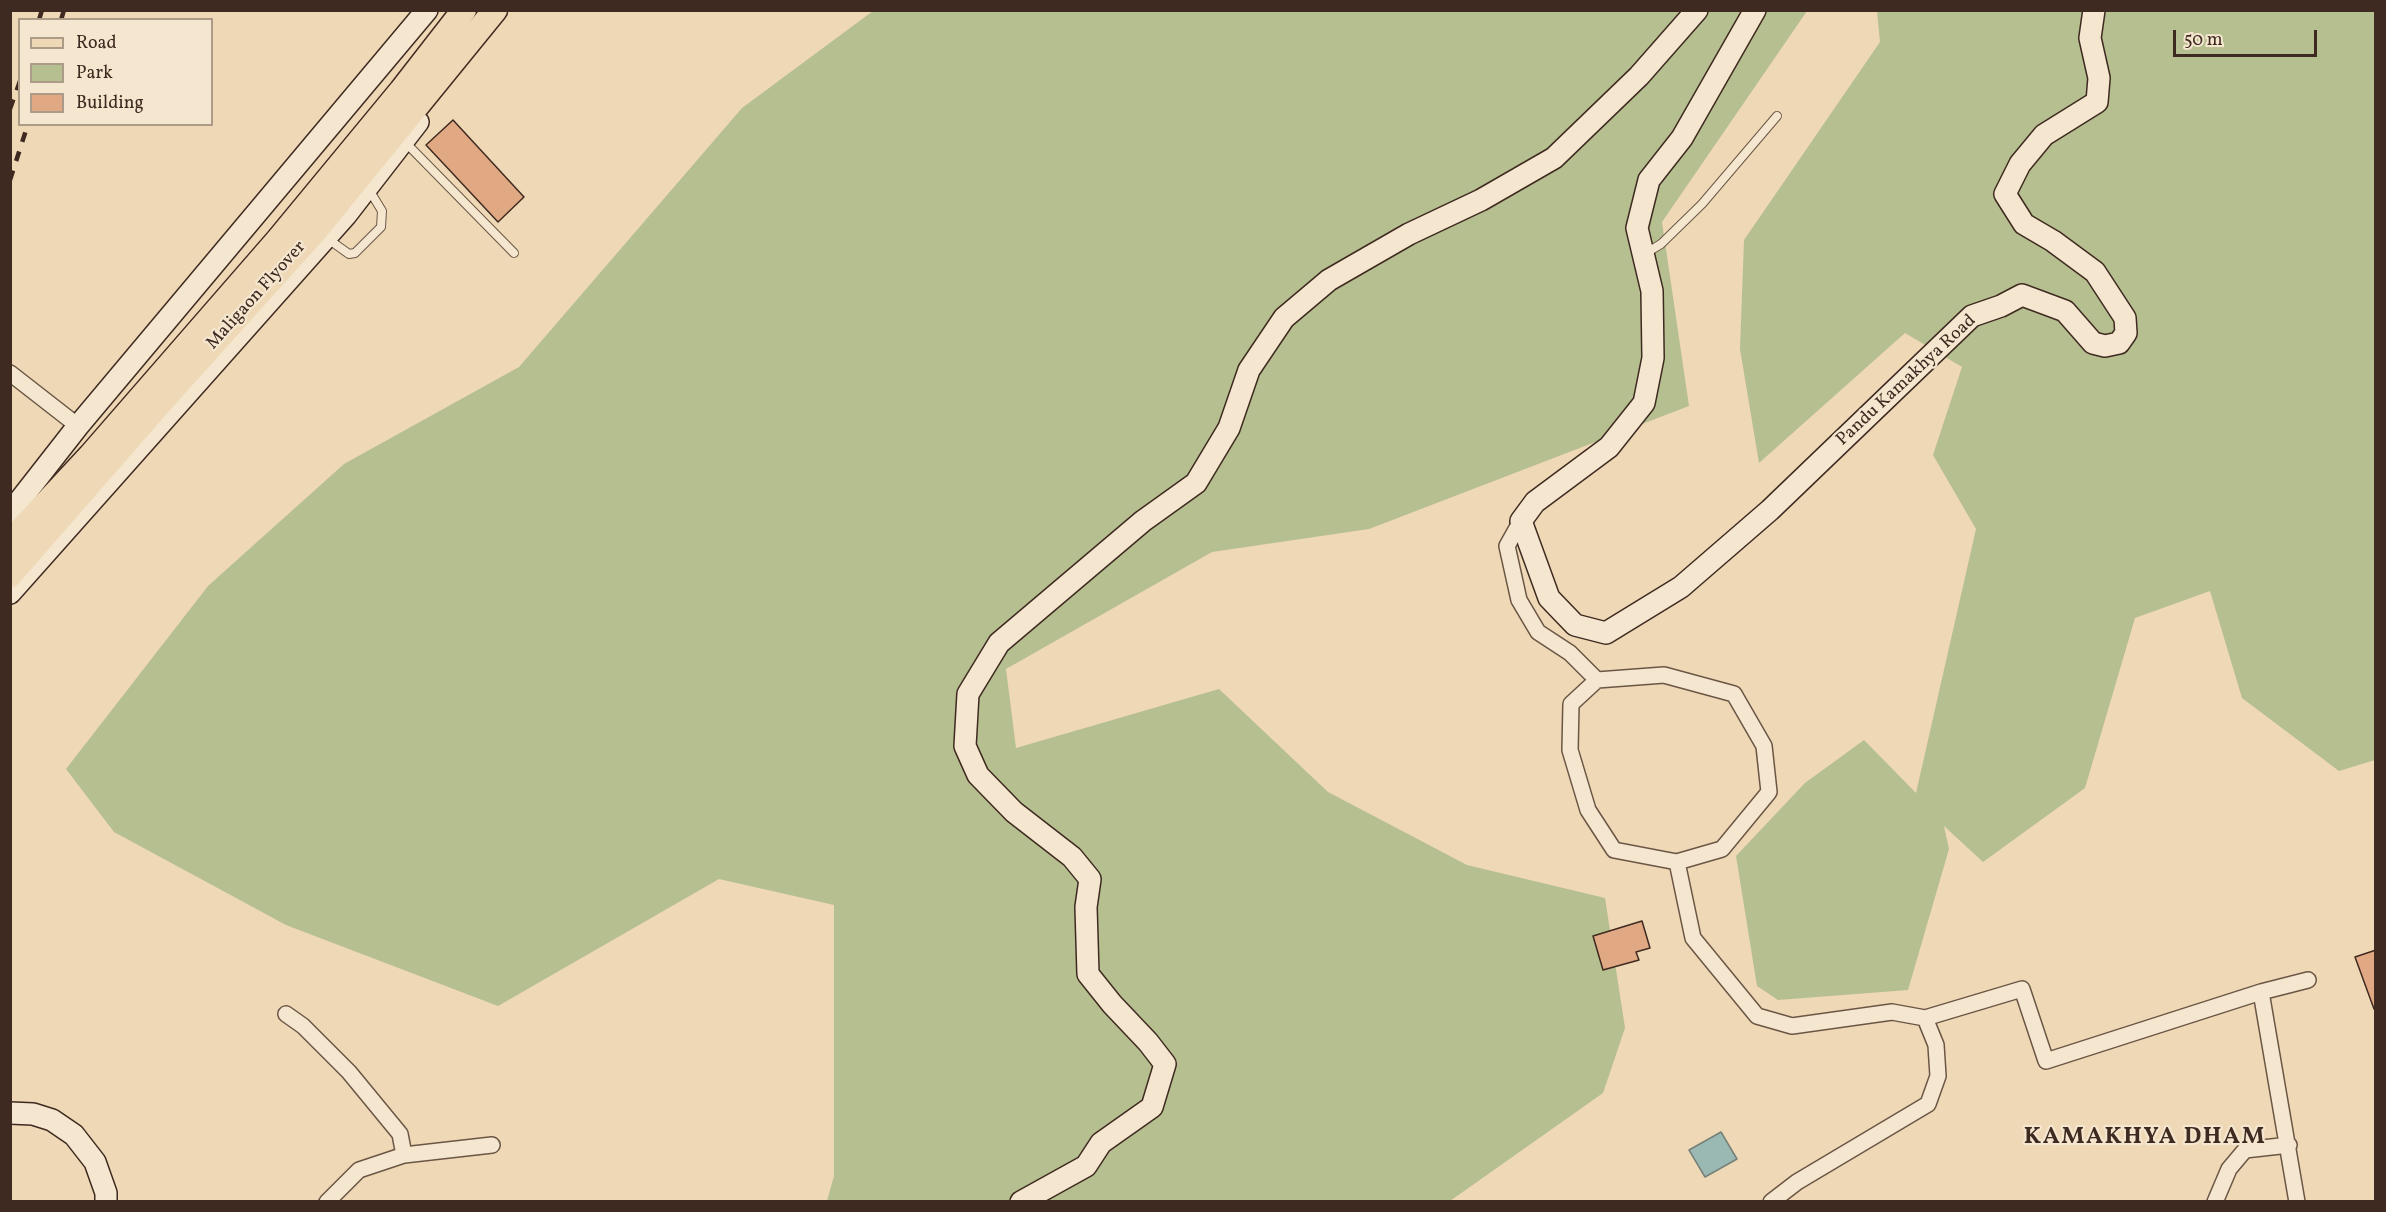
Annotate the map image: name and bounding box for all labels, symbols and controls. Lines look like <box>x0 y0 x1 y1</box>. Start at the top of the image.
legend <box>18 18 213 126</box>
scale bar <box>2176 18 2320 56</box>
text: 50 m <box>2184 28 2223 53</box>
text: Road <box>76 31 117 56</box>
text: Park <box>76 61 113 86</box>
text: Building <box>76 91 144 116</box>
street label: Maligaon Flyover <box>203 237 311 355</box>
street label: Pandu Kamakhya Road <box>1833 311 1981 451</box>
district label: KAMAKHYA DHAM <box>2024 1125 2266 1153</box>

